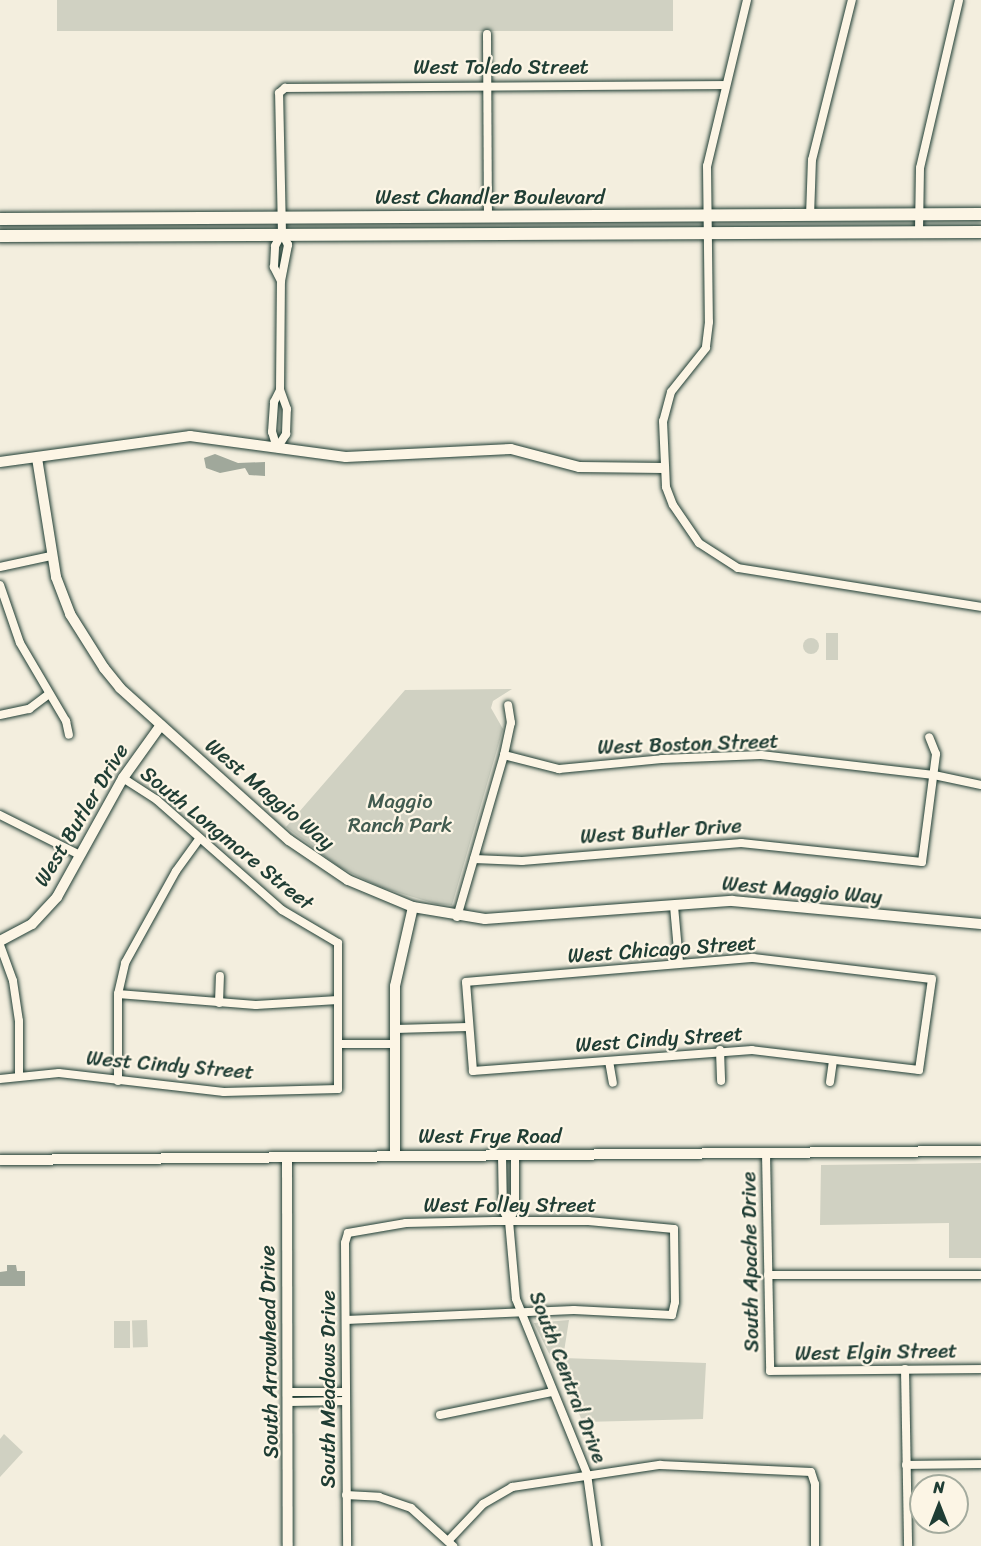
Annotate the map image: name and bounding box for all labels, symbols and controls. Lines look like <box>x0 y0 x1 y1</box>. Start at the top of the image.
street label: West Toledo Street <box>413 54 589 80</box>
street label: West Chandler Boulevard <box>375 184 605 210</box>
street label: West Boston Street <box>596 728 780 760</box>
street label: West Maggio Way <box>201 733 339 855</box>
street label: West Butler Drive <box>28 739 134 891</box>
street label: South Longmore Street <box>136 761 318 915</box>
park label: Maggio Ranch Park <box>348 788 452 838</box>
street label: West Butler Drive <box>579 813 743 849</box>
street label: West Maggio Way <box>721 870 883 910</box>
street label: West Chicago Street <box>567 930 757 968</box>
street label: West Cindy Street <box>573 1021 745 1057</box>
street label: West Cindy Street <box>84 1045 256 1085</box>
street label: West Frye Road <box>418 1123 562 1149</box>
street label: South Apache Drive <box>736 1171 764 1353</box>
street label: West Folley Street <box>423 1192 597 1218</box>
street label: South Arrowhead Drive <box>255 1245 283 1459</box>
street label: South Central Drive <box>523 1287 613 1467</box>
street label: South Meadows Drive <box>315 1291 341 1487</box>
street label: West Elgin Street <box>794 1338 958 1366</box>
text: N <box>933 1473 945 1502</box>
north arrow <box>909 1474 969 1534</box>

